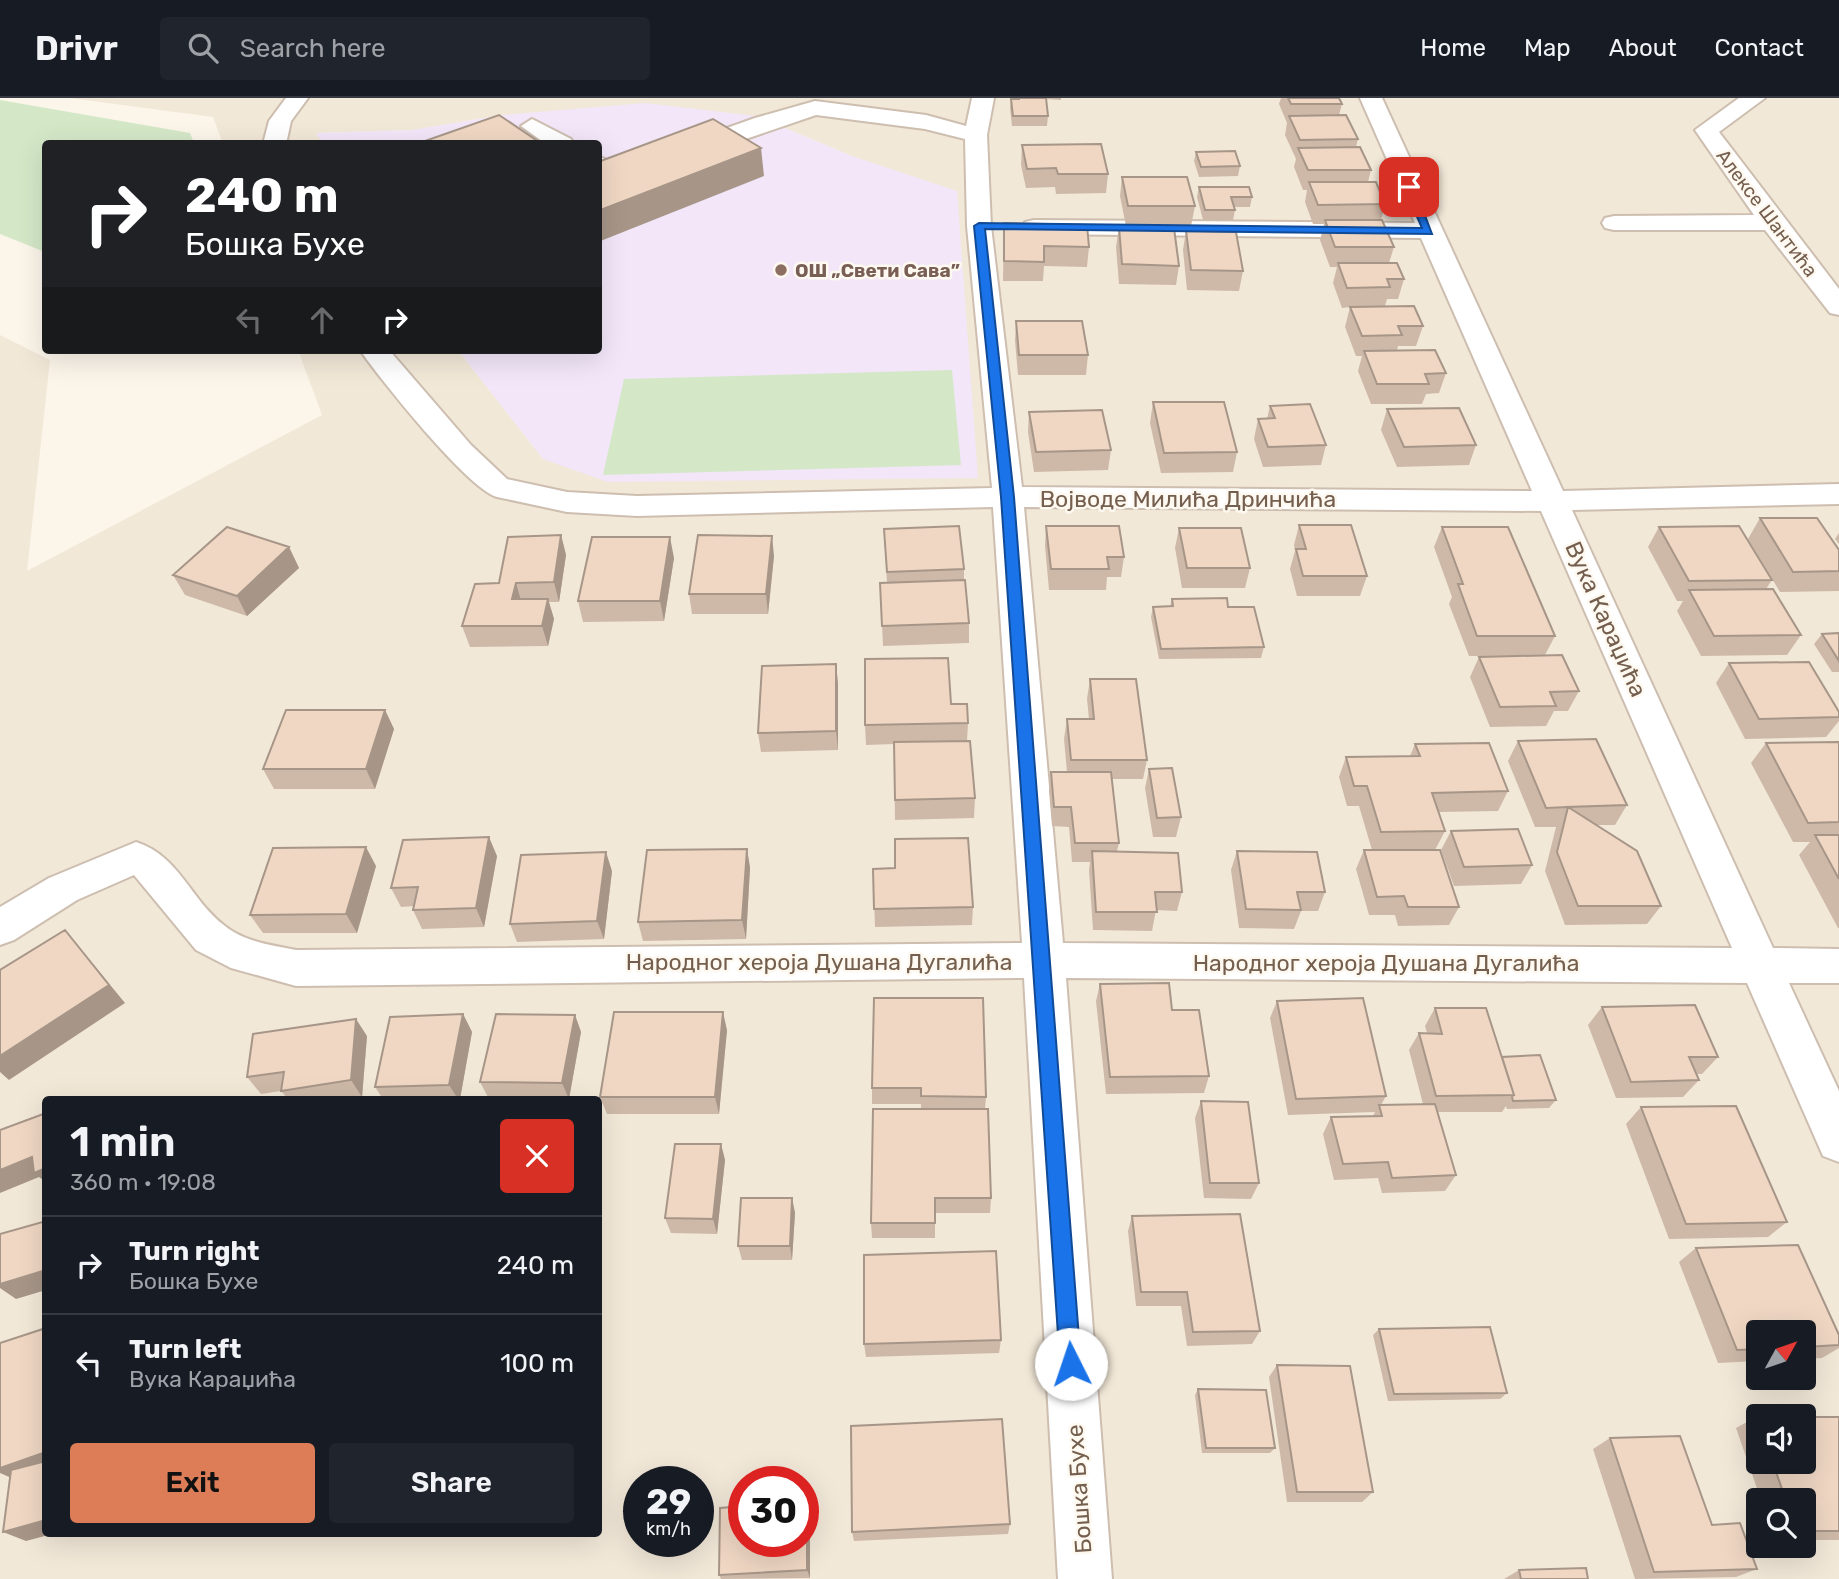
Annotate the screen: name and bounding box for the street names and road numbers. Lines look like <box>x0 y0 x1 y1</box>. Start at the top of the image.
street label: Алексе Шантића <box>1712 145 1822 281</box>
street label: Војводе Милића Дринчића <box>1040 485 1336 513</box>
street label: Вука Караџића <box>1559 537 1653 701</box>
street label: Народног хероја Душана Дугалића <box>626 948 1012 976</box>
street label: Народног хероја Душана Дугалића <box>1193 949 1579 977</box>
street label: Бошка Бухе <box>1061 1424 1097 1554</box>

